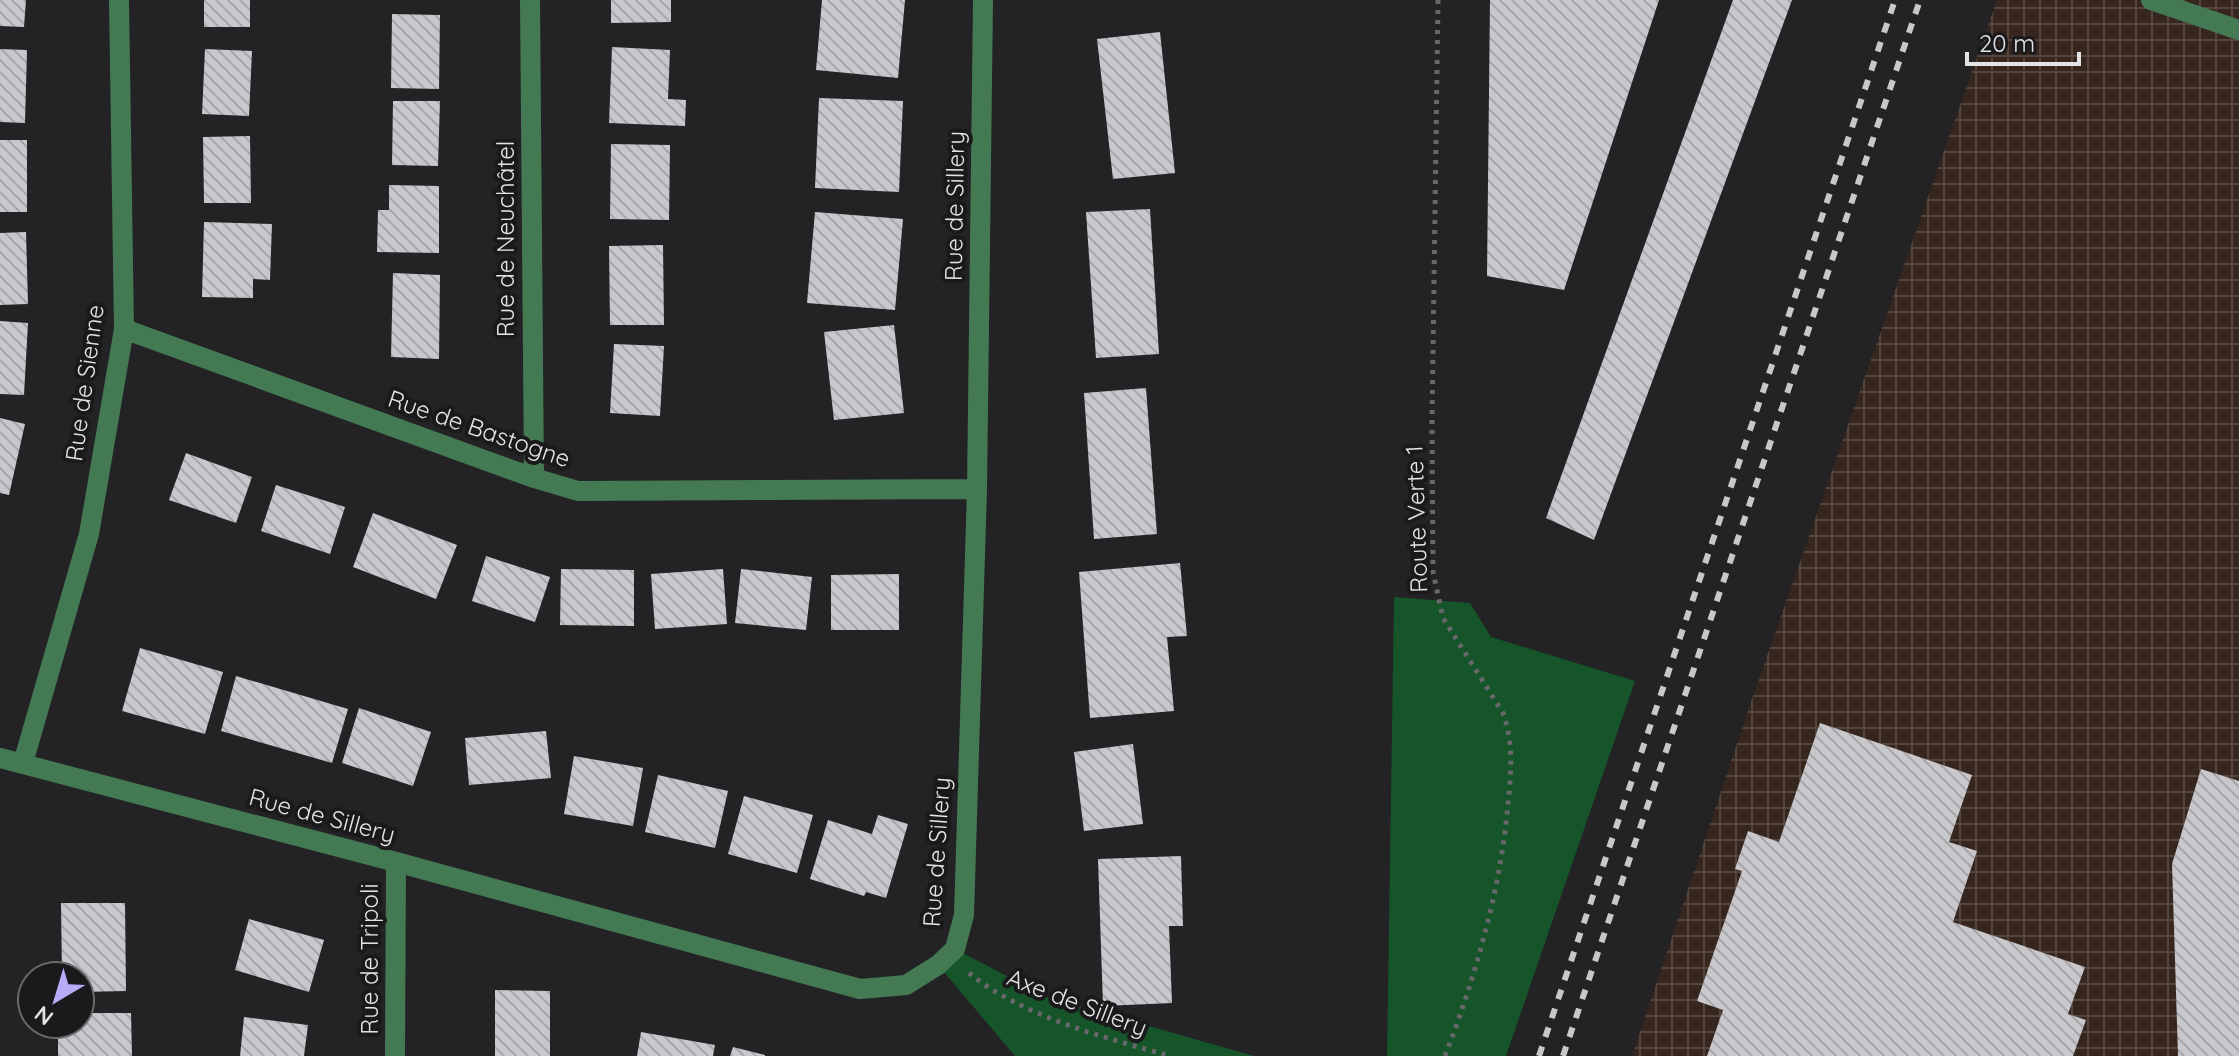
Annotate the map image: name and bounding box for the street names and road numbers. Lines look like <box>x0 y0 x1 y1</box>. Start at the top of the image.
street label: Rue de Sillery <box>938 131 970 281</box>
street label: Rue de Neuchâtel <box>490 141 520 337</box>
street label: Rue de Sienne <box>58 303 110 463</box>
street label: Rue de Bastogne <box>384 383 574 473</box>
street label: Route Verte 1 <box>1398 445 1434 593</box>
street label: Rue de Sillery <box>916 776 956 928</box>
street label: Rue de Sillery <box>246 781 399 849</box>
street label: Rue de Tripoli <box>354 883 384 1035</box>
street label: Axe de Sillery <box>1003 962 1152 1042</box>

